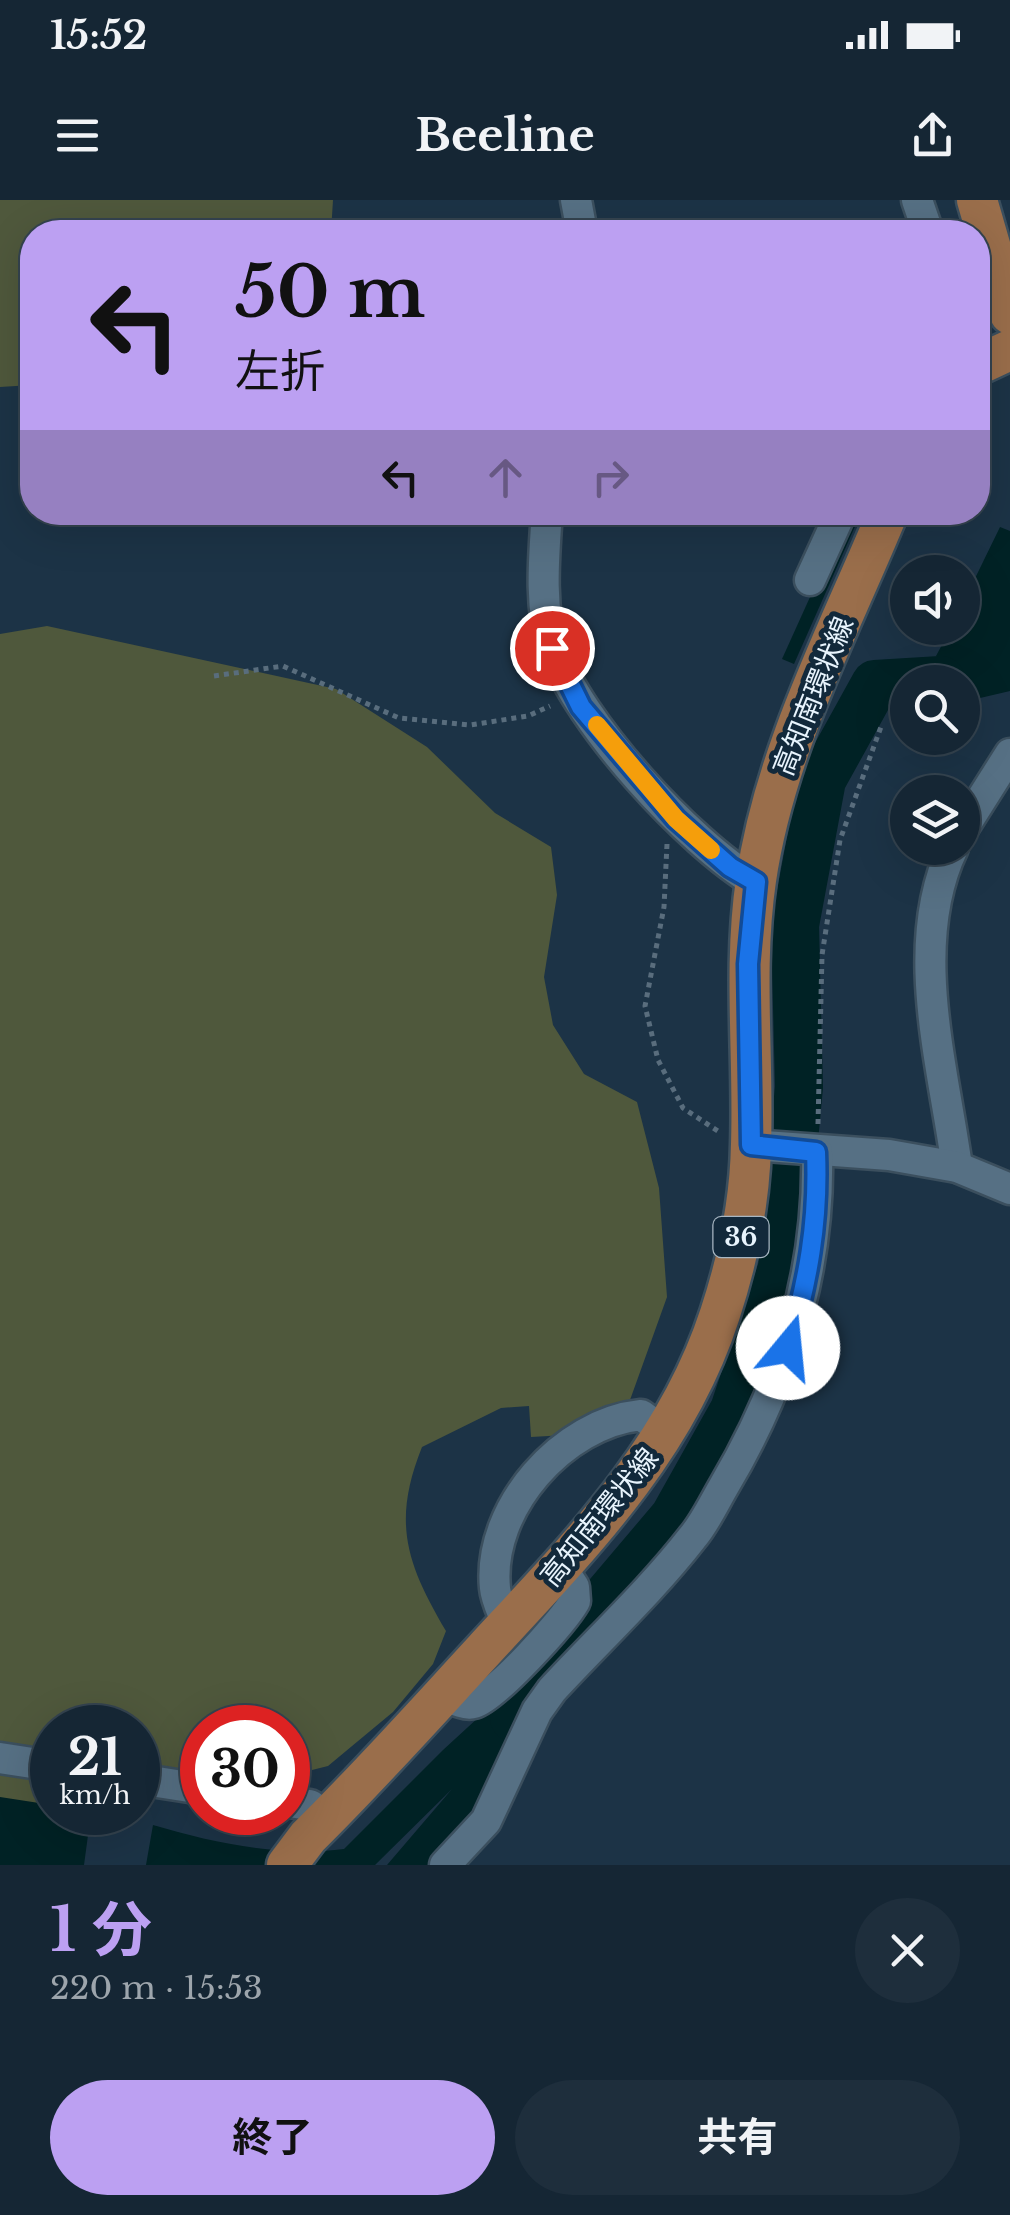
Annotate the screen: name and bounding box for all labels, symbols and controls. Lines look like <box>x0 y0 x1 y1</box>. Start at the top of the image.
text: 15:52 <box>50 12 147 59</box>
text: Beeline <box>415 107 595 163</box>
icon: menu <box>50 108 105 163</box>
icon: share <box>905 108 960 163</box>
text: 50 m <box>235 249 426 336</box>
icon: left <box>70 260 200 390</box>
text: 左折 <box>235 343 325 399</box>
icon: left <box>373 450 428 505</box>
icon: ahead <box>478 450 533 505</box>
icon: right <box>583 450 638 505</box>
map controls <box>890 555 980 865</box>
button: sound <box>890 555 980 645</box>
pin <box>510 606 595 691</box>
street label: 高知南環状線 <box>766 612 861 781</box>
icon: arrive <box>525 621 580 676</box>
button: search <box>890 665 980 755</box>
button: layers <box>890 775 980 865</box>
road number: 36 <box>714 1217 768 1257</box>
position arrow <box>736 1296 840 1400</box>
street label: 高知南環状線 <box>533 1441 666 1594</box>
speed limit sign: 30 <box>180 1705 310 1835</box>
text: 21 <box>68 1726 122 1789</box>
text: km/h <box>60 1780 130 1811</box>
text: 1 分 <box>50 1893 152 1967</box>
button: close <box>855 1898 960 2003</box>
text: 220 m · 15:53 <box>50 1968 263 2008</box>
button: 終了 <box>50 2080 495 2195</box>
button: 共有 <box>515 2080 960 2195</box>

